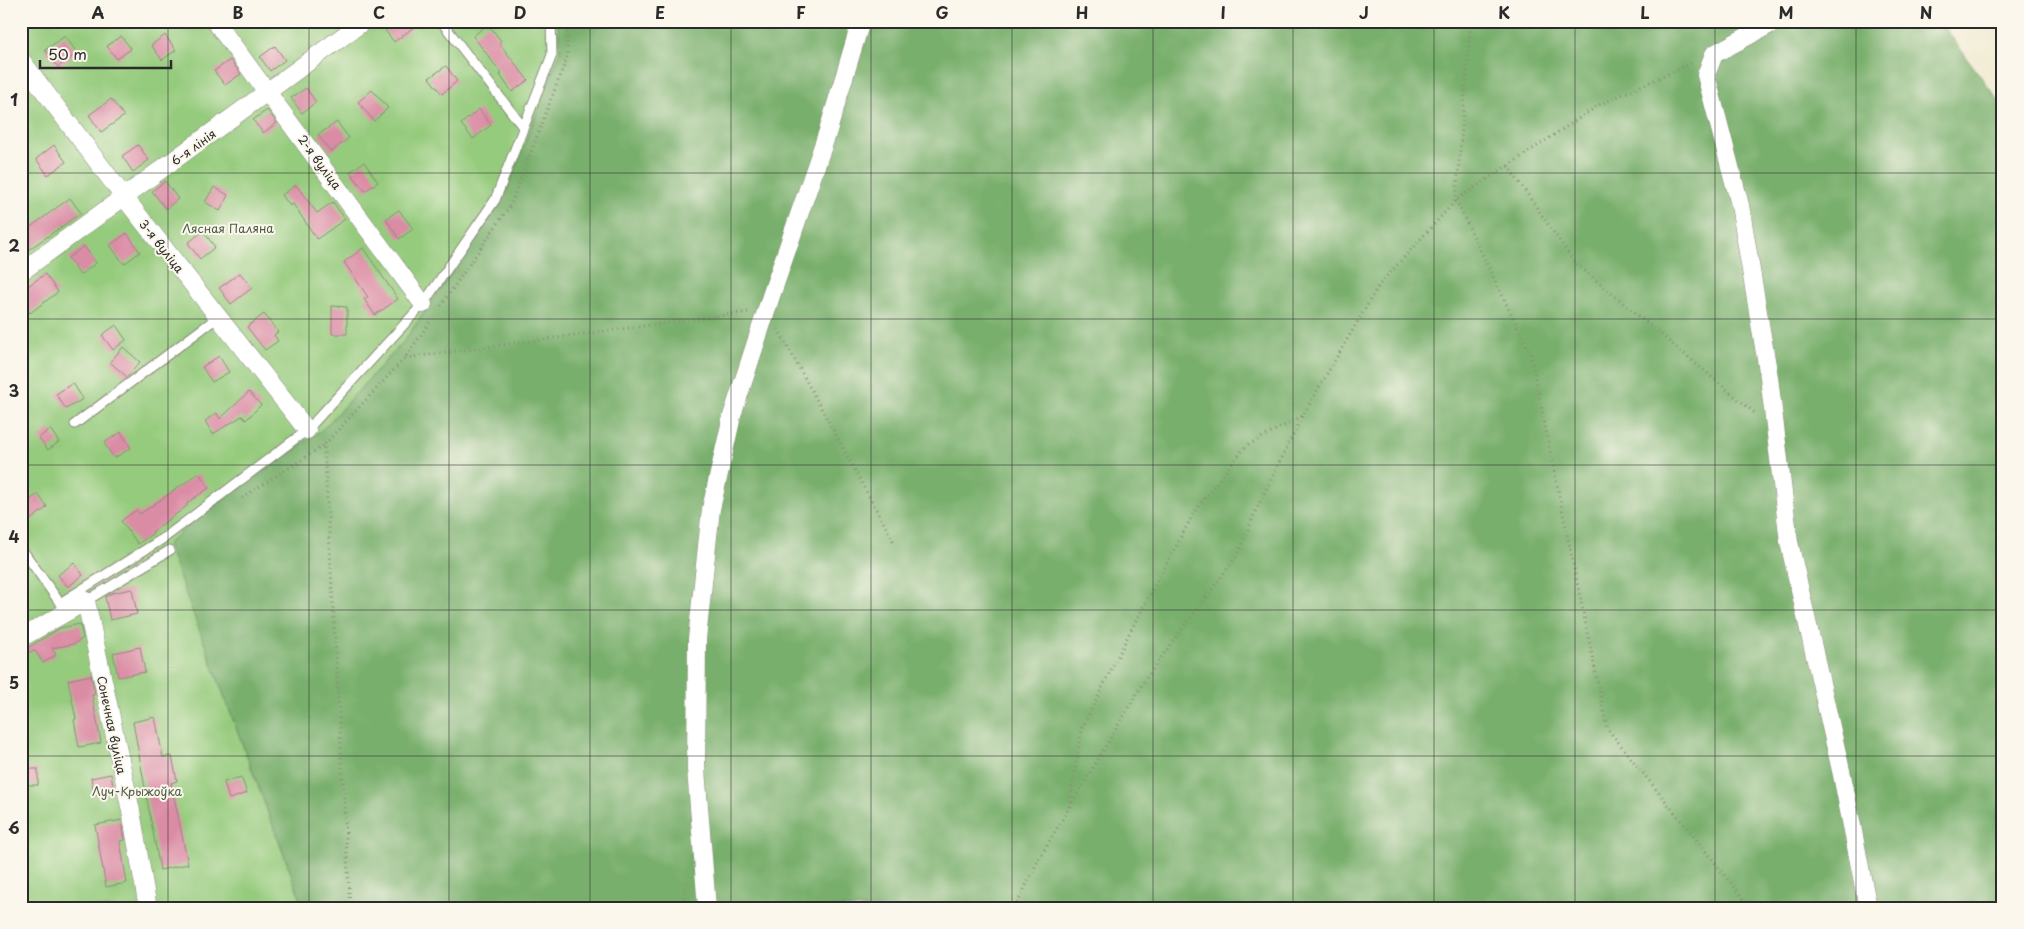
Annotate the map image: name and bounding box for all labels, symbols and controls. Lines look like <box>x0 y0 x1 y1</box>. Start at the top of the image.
text: A <box>92 0 105 24</box>
text: B <box>233 0 244 24</box>
text: C <box>373 0 385 24</box>
text: D <box>514 0 526 24</box>
text: E <box>655 0 665 24</box>
text: F <box>796 0 806 24</box>
text: G <box>935 0 949 24</box>
text: H <box>1076 0 1088 24</box>
text: I <box>1220 0 1226 24</box>
text: J <box>1359 0 1369 24</box>
text: K <box>1498 0 1510 24</box>
text: L <box>1640 0 1650 24</box>
text: M <box>1778 0 1794 24</box>
text: N <box>1920 0 1932 24</box>
scale bar <box>40 38 171 70</box>
text: 50 m <box>48 42 87 65</box>
text: 1 <box>10 87 18 111</box>
street label: 6-я лінія <box>167 124 219 170</box>
street label: 2-я вуліца <box>294 131 346 194</box>
street label: 3-я вуліца <box>135 215 189 277</box>
park label: Лясная Паляна <box>182 219 274 237</box>
text: 2 <box>8 233 20 257</box>
text: 3 <box>9 378 19 402</box>
text: 4 <box>9 524 20 548</box>
text: 5 <box>9 670 19 694</box>
street label: Сонечная вуліца <box>93 674 131 776</box>
park label: Луч-Крыжоўка <box>92 782 182 800</box>
text: 6 <box>8 815 20 839</box>

